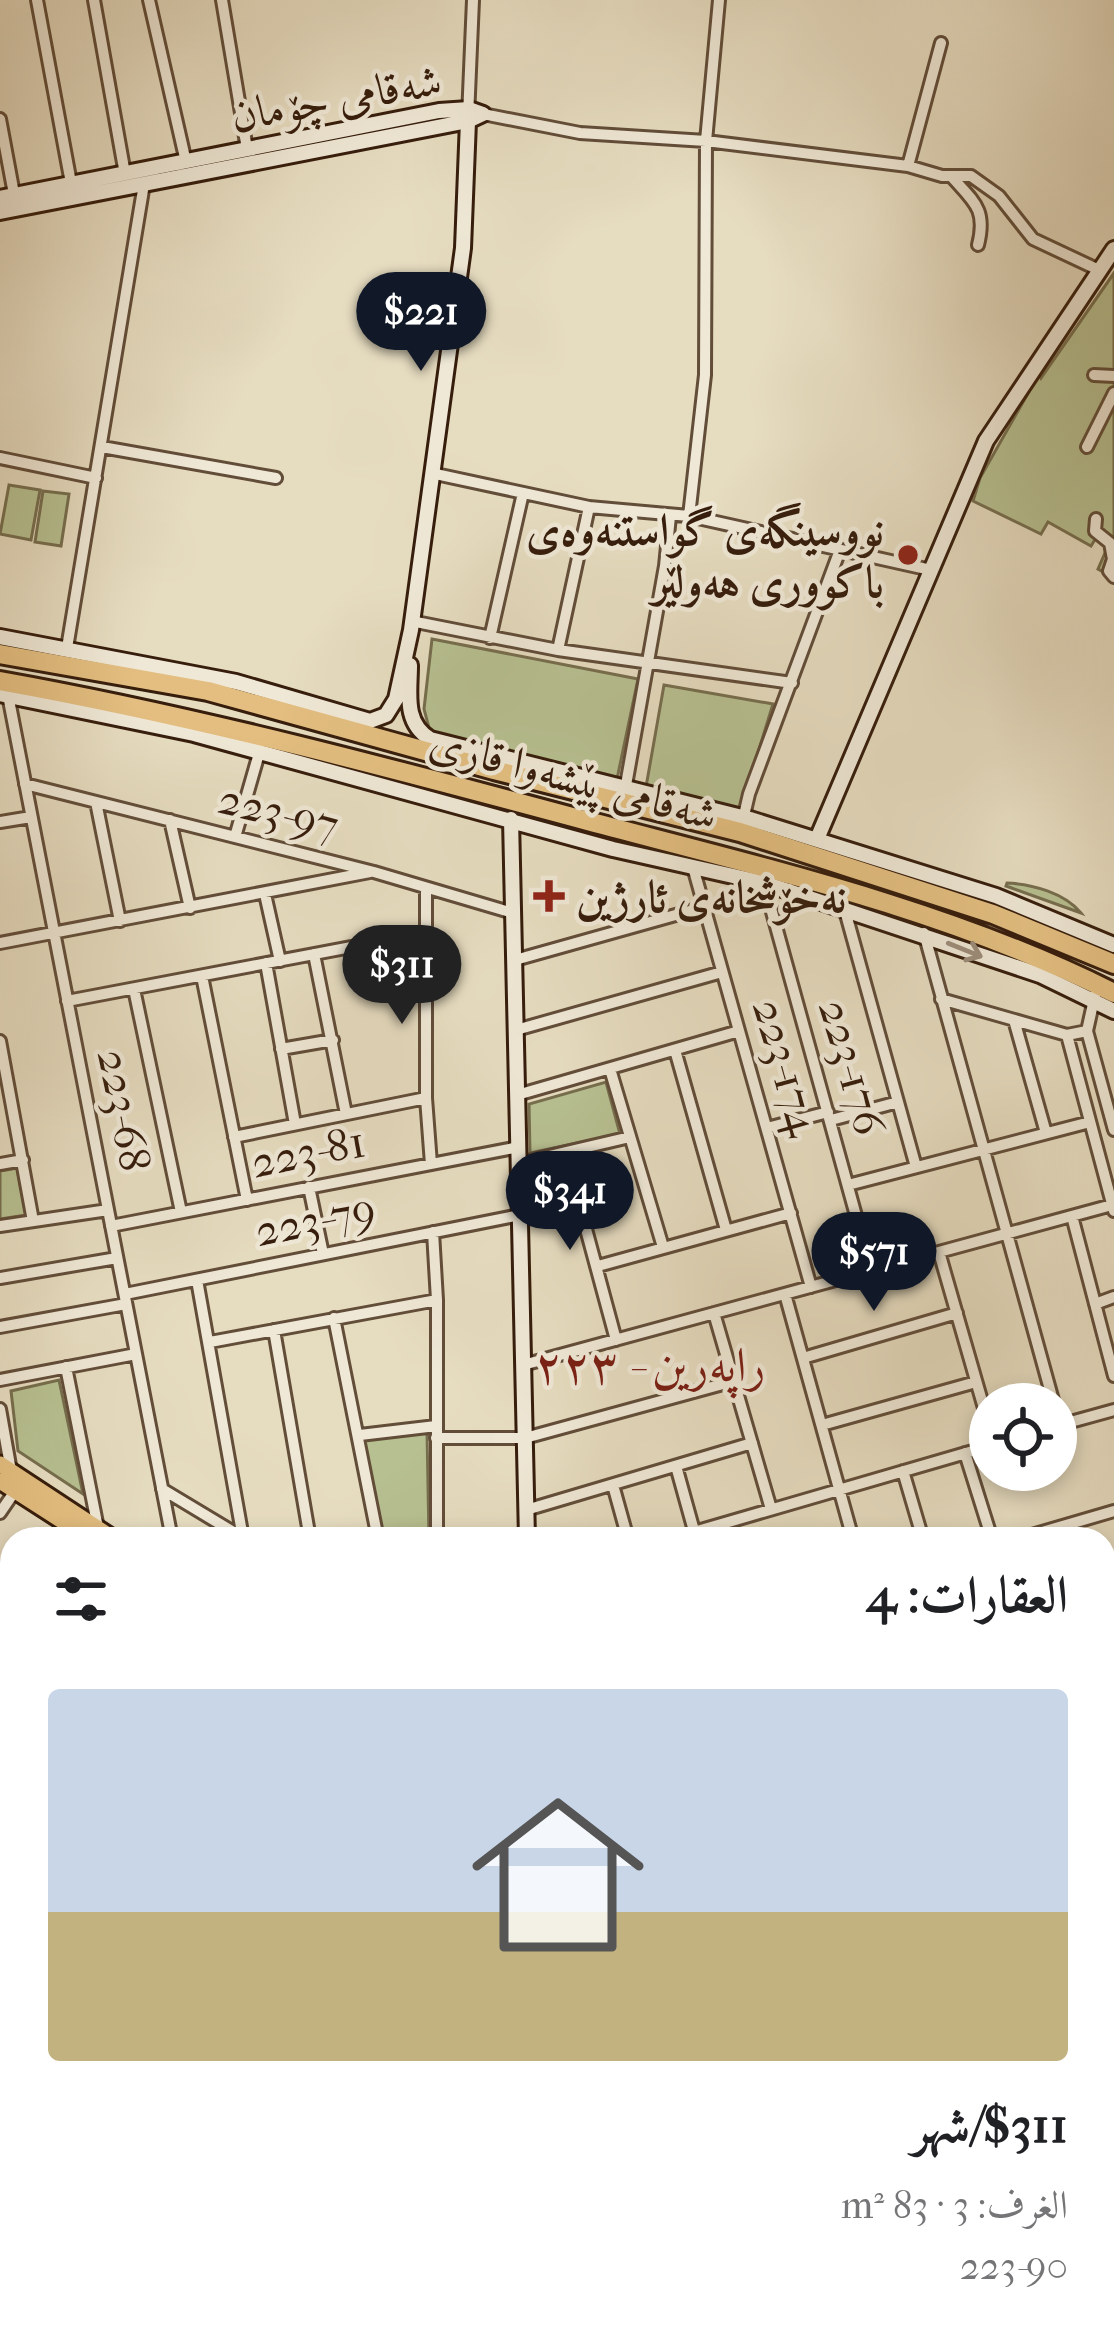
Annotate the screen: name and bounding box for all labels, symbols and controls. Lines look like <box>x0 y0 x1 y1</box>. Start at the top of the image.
street label: شەقامی چۆمان <box>227 54 446 145</box>
pin: $221 <box>350 272 492 374</box>
text: $221 <box>383 288 459 334</box>
place label: نووسینگەی گواستنەوەی باکووری هەولێر <box>526 502 884 611</box>
marker: نووسینگەی گواستنەوەی باکووری هەولێر <box>895 542 921 568</box>
street label: شەقامی پێشەوا قازی <box>423 715 723 845</box>
street label: 223-97 <box>213 772 344 853</box>
place label: نەخۆشخانەی ئارژین <box>576 871 846 926</box>
marker: نەخۆشخانەی ئارژین <box>533 880 565 912</box>
pin: $311 <box>331 925 473 1027</box>
text: $311 <box>369 941 435 987</box>
one-way arrow <box>945 941 982 962</box>
street label: 223-174 <box>741 993 831 1143</box>
street label: 223-176 <box>807 994 896 1142</box>
street label: 223-68 <box>86 1045 161 1176</box>
street label: 223-81 <box>247 1115 370 1189</box>
pin: $341 <box>499 1151 641 1253</box>
text: $341 <box>533 1167 607 1213</box>
street label: 223-79 <box>250 1183 380 1258</box>
pin: $571 <box>803 1212 945 1314</box>
text: $571 <box>838 1228 910 1274</box>
district label: راپەرین - ٢٢٣ <box>534 1337 766 1399</box>
map controls <box>969 1383 1077 1491</box>
button: locate <box>969 1383 1077 1491</box>
text: العقارات: 4 <box>866 1565 1068 1625</box>
icon: filters <box>48 1566 114 1632</box>
icon: home <box>450 1767 666 1983</box>
text: $311/شهر <box>912 2095 1068 2155</box>
text: الغرف: 3 · 83 m² <box>841 2182 1068 2228</box>
text: 223-90 <box>960 2243 1068 2289</box>

